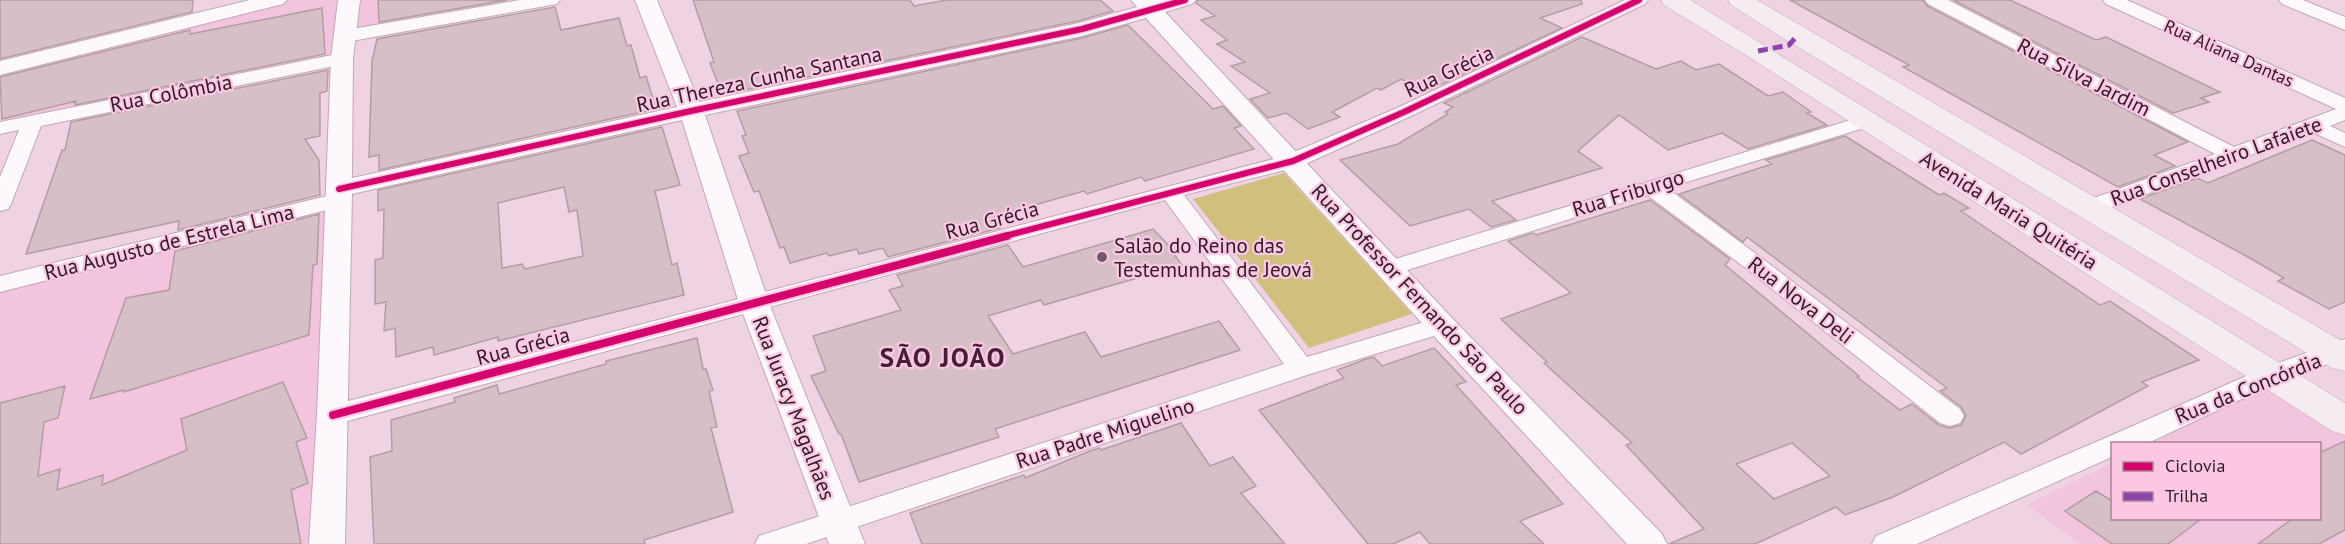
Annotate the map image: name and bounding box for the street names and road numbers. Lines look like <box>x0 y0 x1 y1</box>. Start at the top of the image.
street label: Rua Aliana Dantas <box>2161 14 2297 92</box>
street label: Rua Silva Jardim <box>2013 32 2155 122</box>
street label: Rua Grécia <box>1400 39 1498 103</box>
street label: Rua Thereza Cunha Santana <box>634 40 884 118</box>
street label: Rua Colômbia <box>108 68 234 118</box>
street label: Rua Conselheiro Lafaiete <box>2107 110 2325 212</box>
street label: Avenida Maria Quitéria <box>1915 144 2103 276</box>
street label: Rua Friburgo <box>1569 163 1687 223</box>
street label: Rua Professor Fernando São Paulo <box>1306 178 1534 420</box>
street label: Rua Grécia <box>942 195 1042 245</box>
street label: Rua Augusto de Estrela Lima <box>41 198 297 286</box>
street label: Rua Nova Deli <box>1743 250 1859 350</box>
street label: Rua Juracy Magalhães <box>747 312 841 504</box>
street label: Rua Grécia <box>473 321 573 371</box>
street label: Rua da Concórdia <box>2171 346 2325 430</box>
street label: Rua Padre Miguelino <box>1012 391 1198 475</box>

